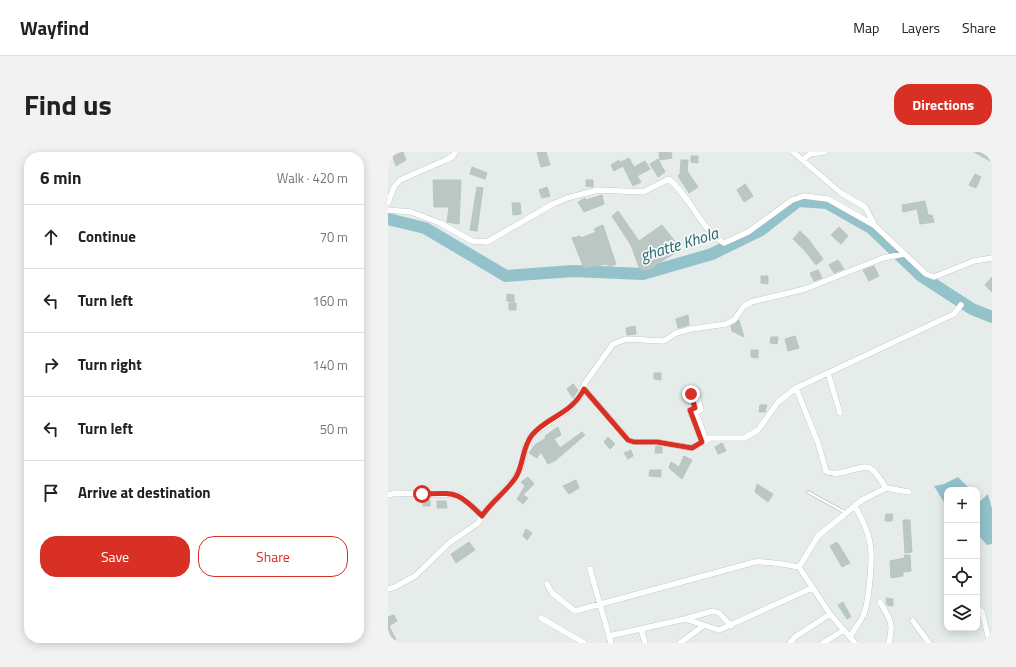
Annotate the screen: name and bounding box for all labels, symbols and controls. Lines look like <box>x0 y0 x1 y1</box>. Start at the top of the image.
text: Wayfind <box>20 13 89 42</box>
text: Map <box>853 17 879 38</box>
text: Layers <box>901 17 940 38</box>
text: Share <box>962 17 996 38</box>
text: Find us <box>24 83 112 126</box>
button: Directions <box>894 84 992 125</box>
text: 6 min <box>40 165 81 191</box>
text: Walk · 420 m <box>277 168 348 188</box>
water label: ghatte Khola <box>637 221 722 267</box>
text: Continue <box>78 225 136 248</box>
icon: ahead <box>40 226 62 248</box>
text: 70 m <box>320 227 348 247</box>
text: Turn left <box>78 289 133 312</box>
icon: left <box>40 290 62 312</box>
text: 160 m <box>312 291 348 311</box>
text: Turn right <box>78 353 142 376</box>
icon: right <box>40 354 62 376</box>
text: 140 m <box>312 355 348 375</box>
route end <box>682 385 700 403</box>
text: Turn left <box>78 417 133 440</box>
icon: left <box>40 418 62 440</box>
text: 50 m <box>320 419 348 439</box>
text: Arrive at destination <box>78 481 211 504</box>
icon: arrive <box>40 482 62 504</box>
route start <box>413 485 431 503</box>
map controls <box>944 487 980 631</box>
button: + <box>944 487 980 523</box>
button: − <box>944 523 980 559</box>
button: Save <box>40 536 190 577</box>
button: Share <box>198 536 348 577</box>
button: locate <box>944 559 980 595</box>
button: layers <box>944 595 980 631</box>

